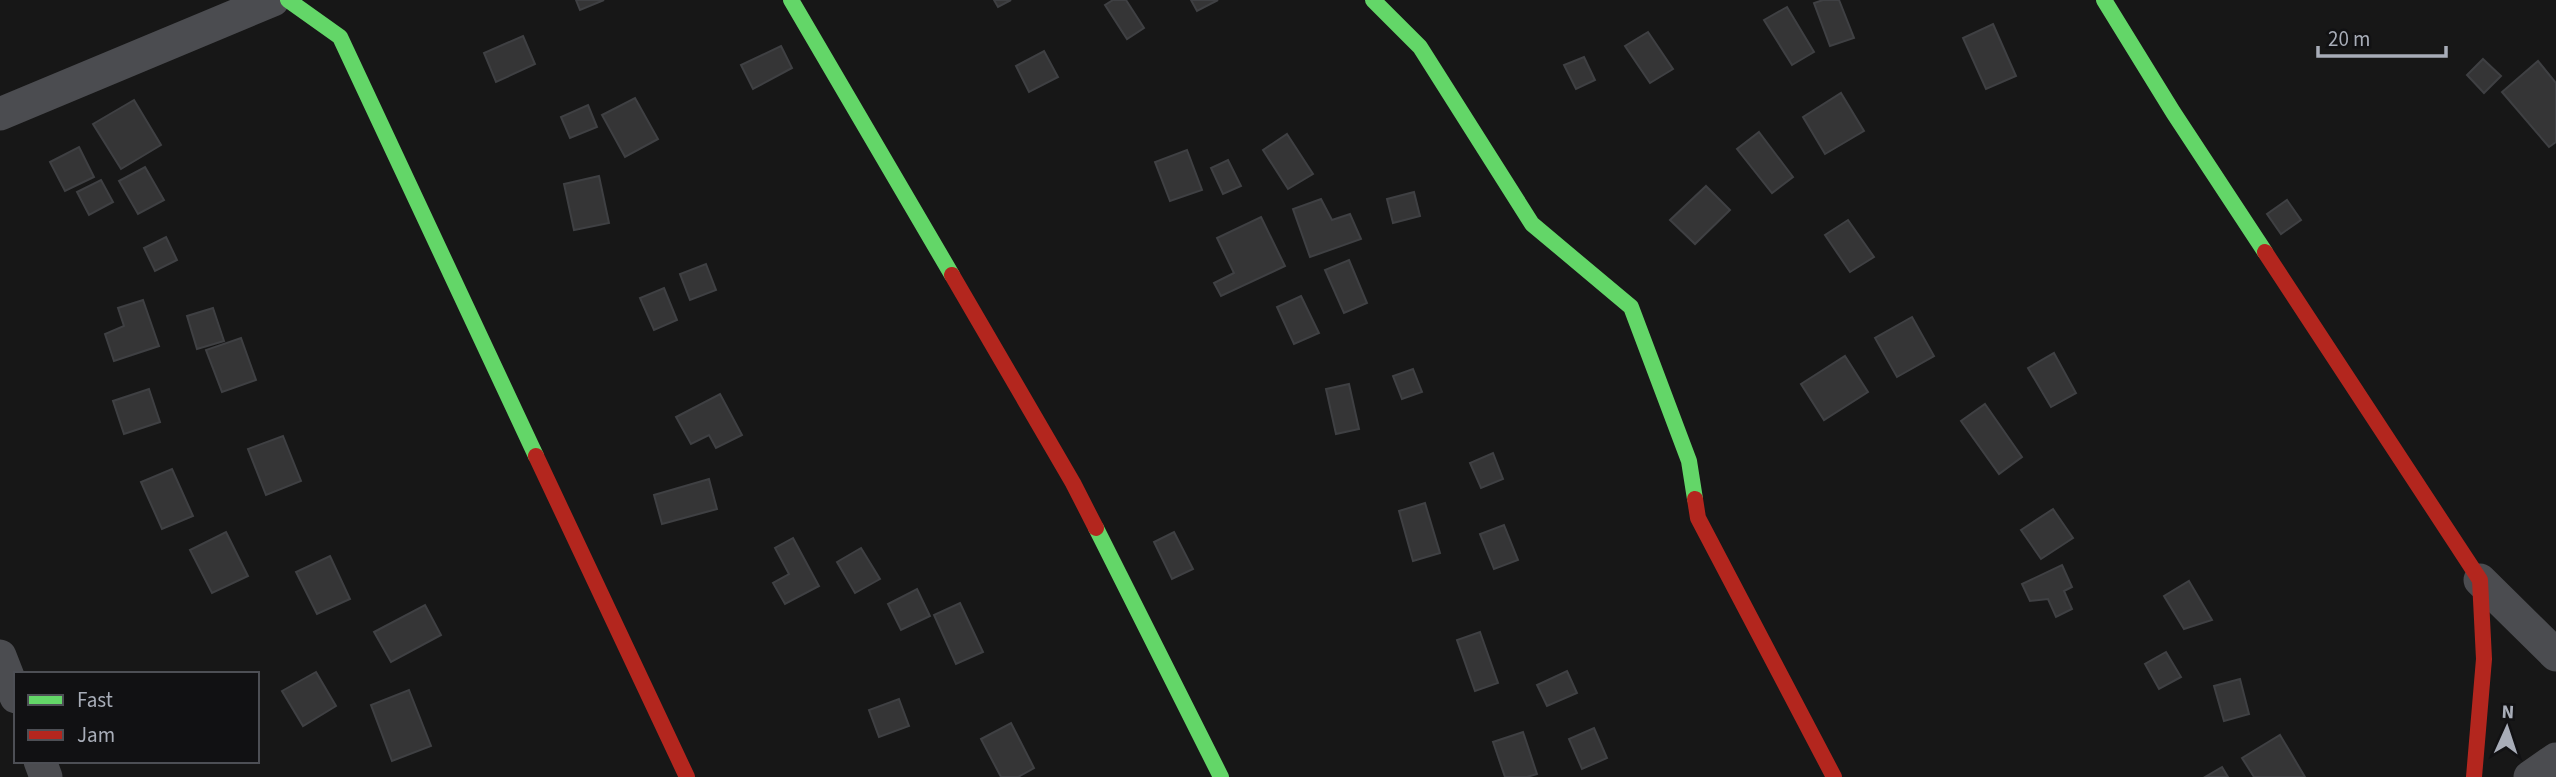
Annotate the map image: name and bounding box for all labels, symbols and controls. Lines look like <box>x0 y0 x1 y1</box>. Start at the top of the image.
scale bar <box>2318 14 2446 58</box>
text: 20 m <box>2328 24 2370 54</box>
legend <box>14 672 259 763</box>
text: Fast <box>77 685 113 715</box>
north arrow <box>2472 693 2542 763</box>
text: N <box>2501 699 2515 726</box>
text: Jam <box>77 720 115 750</box>

